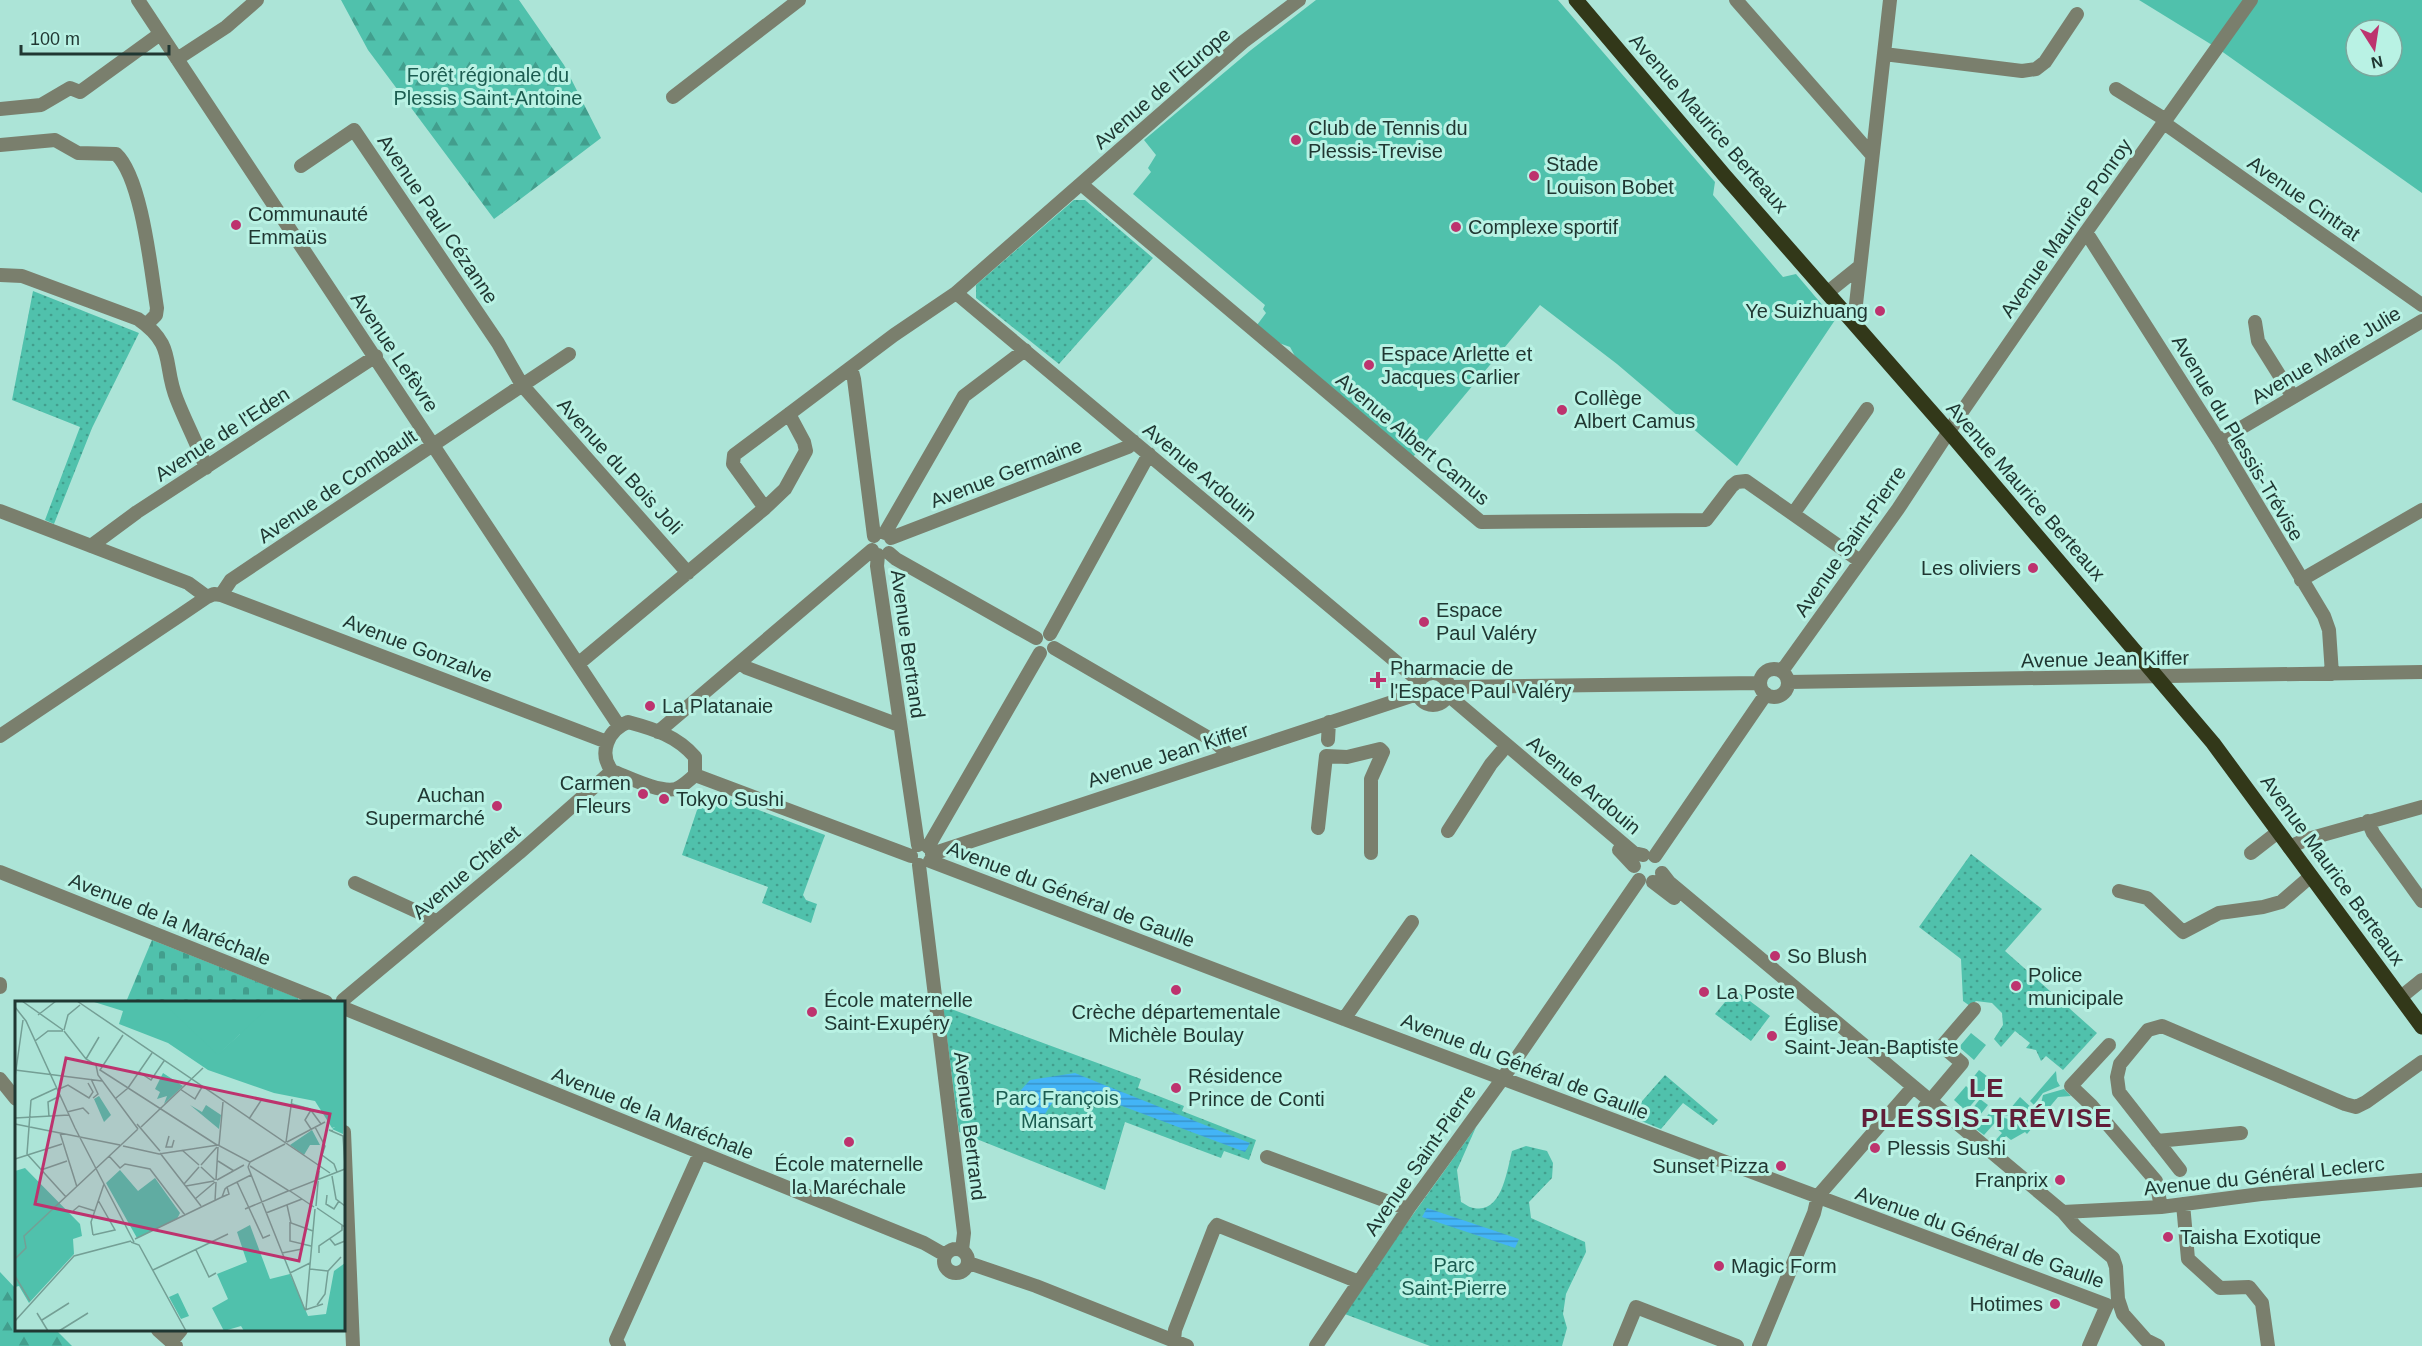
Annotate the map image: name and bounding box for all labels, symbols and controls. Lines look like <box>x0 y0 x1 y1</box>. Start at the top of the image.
scale bar <box>21 18 170 56</box>
north arrow <box>2344 18 2404 78</box>
street label: Avenue de l'Europe <box>1089 23 1235 153</box>
text: 100 m <box>30 29 80 49</box>
street label: Avenue Maurice Berteaux <box>1625 29 1793 217</box>
text: N <box>2370 53 2384 72</box>
park label: Forêt régionale du Plessis Saint-Antoine <box>394 64 582 109</box>
place label: Club de Tennis du Plessis-Trevise <box>1308 117 1468 162</box>
street label: Avenue Paul Cézanne <box>373 130 503 308</box>
marker: Club de Tennis du Plessis-Trevise <box>1289 133 1303 147</box>
street label: Avenue Maurice Ponroy <box>1996 134 2136 322</box>
street label: Avenue Cintrat <box>2244 151 2365 245</box>
place label: Stade Louison Bobet <box>1546 153 1674 198</box>
marker: Stade Louison Bobet <box>1527 169 1541 183</box>
place label: Communauté Emmaüs <box>248 203 368 248</box>
place label: Complexe sportif <box>1468 216 1619 238</box>
marker: Communauté Emmaüs <box>229 218 243 232</box>
marker: Complexe sportif <box>1449 220 1463 234</box>
street label: Avenue Lefèvre <box>347 288 443 416</box>
place label: Ye Suizhuang <box>1745 300 1868 322</box>
street label: Avenue Marie Julie <box>2248 302 2404 408</box>
marker: Ye Suizhuang <box>1873 304 1887 318</box>
street label: Avenue du Plessis-Trévise <box>2168 331 2308 545</box>
place label: Espace Arlette et Jacques Carlier <box>1381 343 1533 388</box>
marker: Espace Arlette et Jacques Carlier <box>1362 358 1376 372</box>
street label: Avenue Albert Camus <box>1332 369 1494 509</box>
street label: Avenue de l'Eden <box>151 382 293 486</box>
place label: Collège Albert Camus <box>1574 387 1695 432</box>
street label: Avenue du Bois Joli <box>553 393 687 539</box>
street label: Avenue Maurice Berteaux <box>1942 397 2110 585</box>
marker: Collège Albert Camus <box>1555 403 1569 417</box>
street label: Avenue Ardouin <box>1139 418 1261 526</box>
street label: Avenue de Combault <box>254 425 421 547</box>
street label: Avenue Germaine <box>927 434 1085 512</box>
street label: Avenue Saint-Pierre <box>1790 462 1910 620</box>
place label: Les oliviers <box>1921 557 2021 579</box>
marker: Les oliviers <box>2026 561 2040 575</box>
street label: Avenue Bertrand <box>887 568 929 720</box>
place label: Espace Paul Valéry <box>1436 599 1537 644</box>
street label: Avenue Gonzalve <box>341 610 495 686</box>
marker: Espace Paul Valéry <box>1417 615 1431 629</box>
street label: Avenue Jean Kiffer <box>2021 647 2190 671</box>
place label: Pharmacie de l'Espace Paul Valéry <box>1390 657 1571 702</box>
marker: Pharmacie de l'Espace Paul Valéry <box>1371 673 1385 687</box>
place label: La Platanaie <box>662 695 773 717</box>
marker: La Platanaie <box>643 699 657 713</box>
street label: Avenue Jean Kiffer <box>1085 718 1252 791</box>
street label: Avenue Ardouin <box>1523 731 1645 839</box>
street label: Avenue Maurice Berteaux <box>2257 771 2409 969</box>
place label: Carmen Fleurs <box>560 772 631 817</box>
place label: Auchan Supermarché <box>365 784 485 829</box>
marker: Carmen Fleurs <box>636 787 650 801</box>
place label: Tokyo Sushi <box>676 788 784 810</box>
marker: Tokyo Sushi <box>657 792 671 806</box>
marker: Auchan Supermarché <box>490 799 504 813</box>
street label: Avenue Chéret <box>408 821 524 923</box>
street label: Avenue du Général de Gaulle <box>944 837 1198 951</box>
street label: Avenue de la Maréchale <box>66 868 274 970</box>
place label: So Blush <box>1787 945 1867 967</box>
marker: So Blush <box>1768 949 1782 963</box>
place label: Police municipale <box>2028 964 2124 1009</box>
marker: Police municipale <box>2009 979 2023 993</box>
place label: La Poste <box>1716 981 1795 1003</box>
marker: Crèche départementale Michèle Boulay <box>1169 983 1183 997</box>
marker: La Poste <box>1697 985 1711 999</box>
place label: École maternelle Saint-Exupéry <box>824 989 973 1034</box>
inset map <box>15 1001 345 1331</box>
place label: Crèche départementale Michèle Boulay <box>1071 1001 1281 1046</box>
marker: École maternelle Saint-Exupéry <box>805 1005 819 1019</box>
street label: Avenue du Général de Gaulle <box>1398 1009 1652 1123</box>
place label: Église Saint-Jean-Baptiste <box>1784 1013 1959 1058</box>
marker: Église Saint-Jean-Baptiste <box>1765 1029 1779 1043</box>
street label: Avenue Bertrand <box>950 1050 990 1202</box>
street label: Avenue de la Maréchale <box>549 1062 757 1164</box>
place label: Résidence Prince de Conti <box>1188 1065 1325 1110</box>
district label: LE PLESSIS-TRÉVISE <box>1861 1073 2113 1133</box>
marker: Résidence Prince de Conti <box>1169 1081 1183 1095</box>
street label: Avenue Saint-Pierre <box>1360 1081 1480 1239</box>
park label: Parc François Mansart <box>995 1087 1119 1132</box>
marker: École maternelle la Maréchale <box>842 1135 856 1149</box>
place label: Plessis Sushi <box>1887 1137 2006 1159</box>
marker: Plessis Sushi <box>1868 1141 1882 1155</box>
street label: Avenue du Général Leclerc <box>2143 1152 2385 1200</box>
place label: École maternelle la Maréchale <box>775 1153 923 1198</box>
place label: Sunset Pizza <box>1652 1155 1770 1177</box>
marker: Sunset Pizza <box>1774 1159 1788 1173</box>
place label: Franprix <box>1975 1169 2048 1191</box>
marker: Franprix <box>2053 1173 2067 1187</box>
street label: Avenue du Général de Gaulle <box>1853 1182 2107 1292</box>
place label: Taisha Exotique <box>2180 1226 2321 1248</box>
marker: Taisha Exotique <box>2161 1230 2175 1244</box>
park label: Parc Saint-Pierre <box>1401 1254 1507 1299</box>
place label: Magic Form <box>1731 1255 1837 1277</box>
marker: Magic Form <box>1712 1259 1726 1273</box>
place label: Hotimes <box>1970 1293 2043 1315</box>
marker: Hotimes <box>2048 1297 2062 1311</box>

